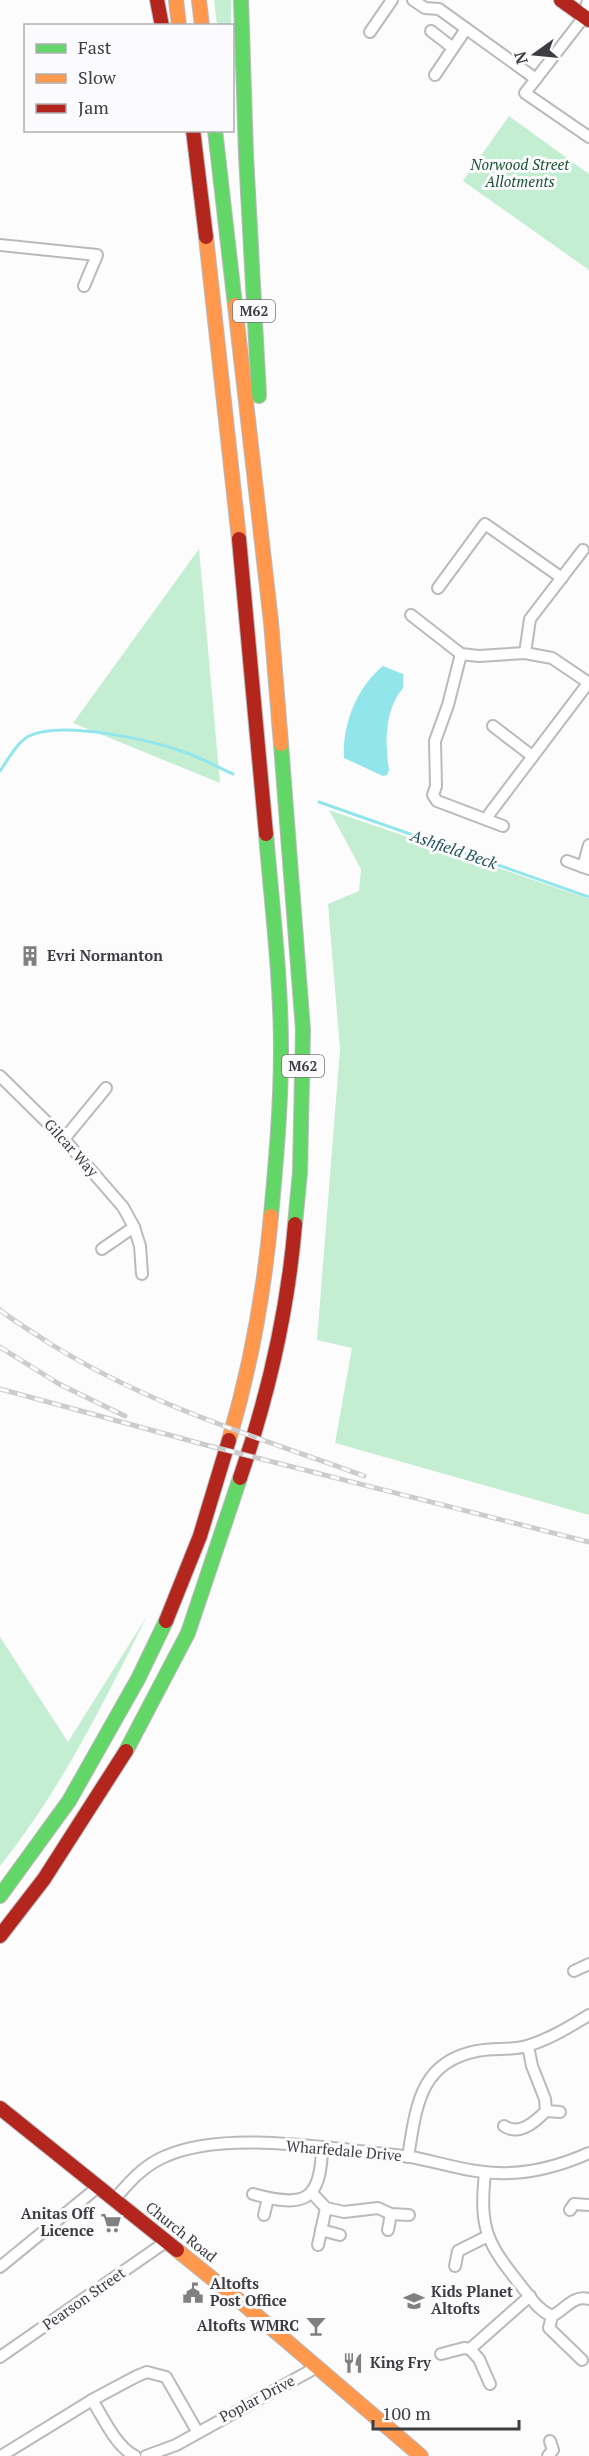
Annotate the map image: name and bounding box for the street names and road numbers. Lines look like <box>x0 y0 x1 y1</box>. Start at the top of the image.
road number: M62 <box>233 300 275 322</box>
road number: M62 <box>282 1055 324 1077</box>
street label: Gilcar Way <box>40 1114 103 1181</box>
street label: Wharfedale Drive <box>285 2135 403 2165</box>
street label: Church Road <box>142 2196 221 2266</box>
street label: Pearson Street <box>38 2262 129 2334</box>
street label: Poplar Drive <box>215 2370 298 2426</box>

